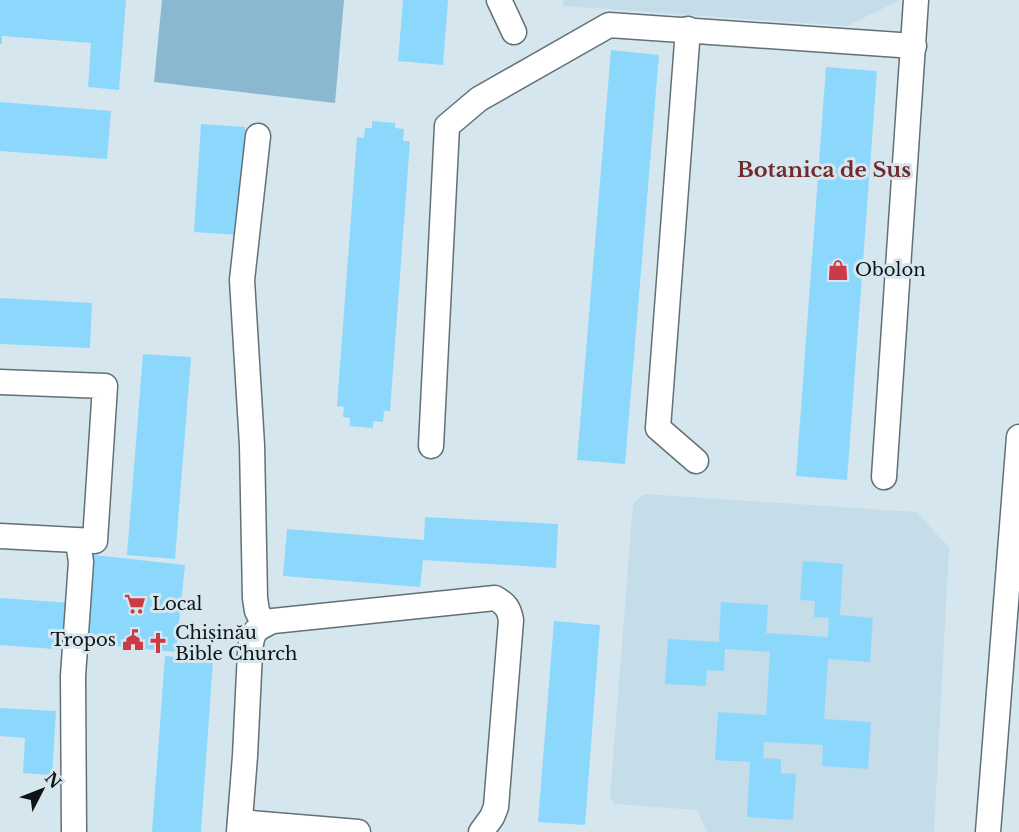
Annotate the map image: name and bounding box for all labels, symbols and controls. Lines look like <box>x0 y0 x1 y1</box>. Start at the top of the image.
district label: Botanica de Sus <box>737 157 911 183</box>
shop icon: Obolon <box>826 258 850 282</box>
place label: Obolon <box>855 259 926 281</box>
supermarket icon: Local <box>123 592 147 616</box>
place label: Local <box>152 593 202 615</box>
place label: Chișinău Bible Church <box>175 622 297 665</box>
public building icon: Tropos <box>121 628 145 652</box>
place label: Tropos <box>51 629 116 651</box>
church icon: Chișinău Bible Church <box>146 631 170 655</box>
north arrow <box>12 760 72 820</box>
text: N <box>41 768 66 792</box>

